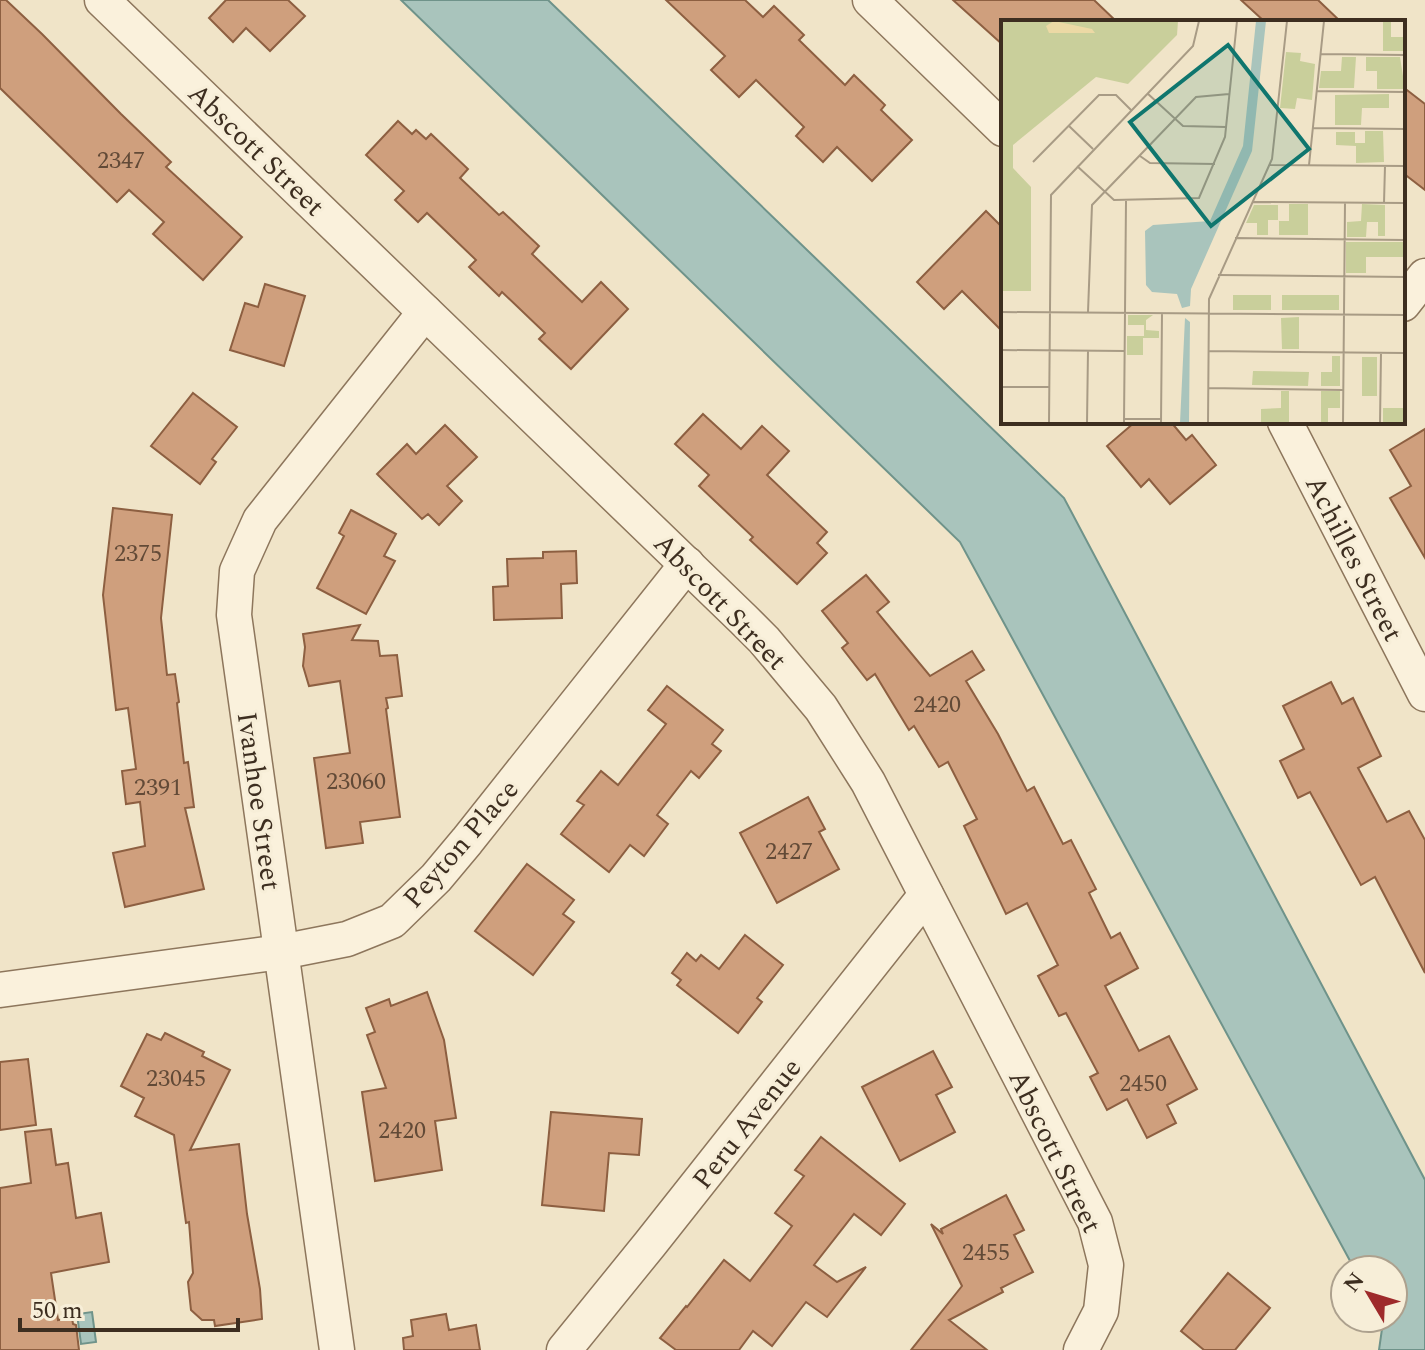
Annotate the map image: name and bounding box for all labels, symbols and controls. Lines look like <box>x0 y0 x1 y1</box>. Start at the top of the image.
inset map <box>1001 20 1405 424</box>
street label: Abscott Street <box>177 73 335 227</box>
house number: 2347 <box>97 143 145 179</box>
street label: Achilles Street <box>1293 468 1414 649</box>
street label: Abscott Street <box>643 523 797 681</box>
house number: 2375 <box>114 536 162 572</box>
house number: 2420 <box>913 687 961 723</box>
street label: Ivanhoe Street <box>225 709 292 893</box>
house number: 23060 <box>326 764 386 800</box>
house number: 2391 <box>134 770 182 806</box>
street label: Peyton Place <box>393 770 530 918</box>
house number: 2427 <box>765 834 813 870</box>
street label: Peru Avenue <box>682 1049 812 1199</box>
house number: 23045 <box>146 1061 206 1097</box>
street label: Abscott Street <box>997 1063 1113 1241</box>
house number: 2450 <box>1119 1066 1167 1102</box>
house number: 2420 <box>378 1113 426 1149</box>
house number: 2455 <box>962 1235 1010 1271</box>
north arrow <box>1329 1254 1409 1334</box>
text: N <box>1336 1265 1373 1300</box>
scale bar <box>20 1282 238 1332</box>
text: 50 m <box>32 1293 83 1329</box>

